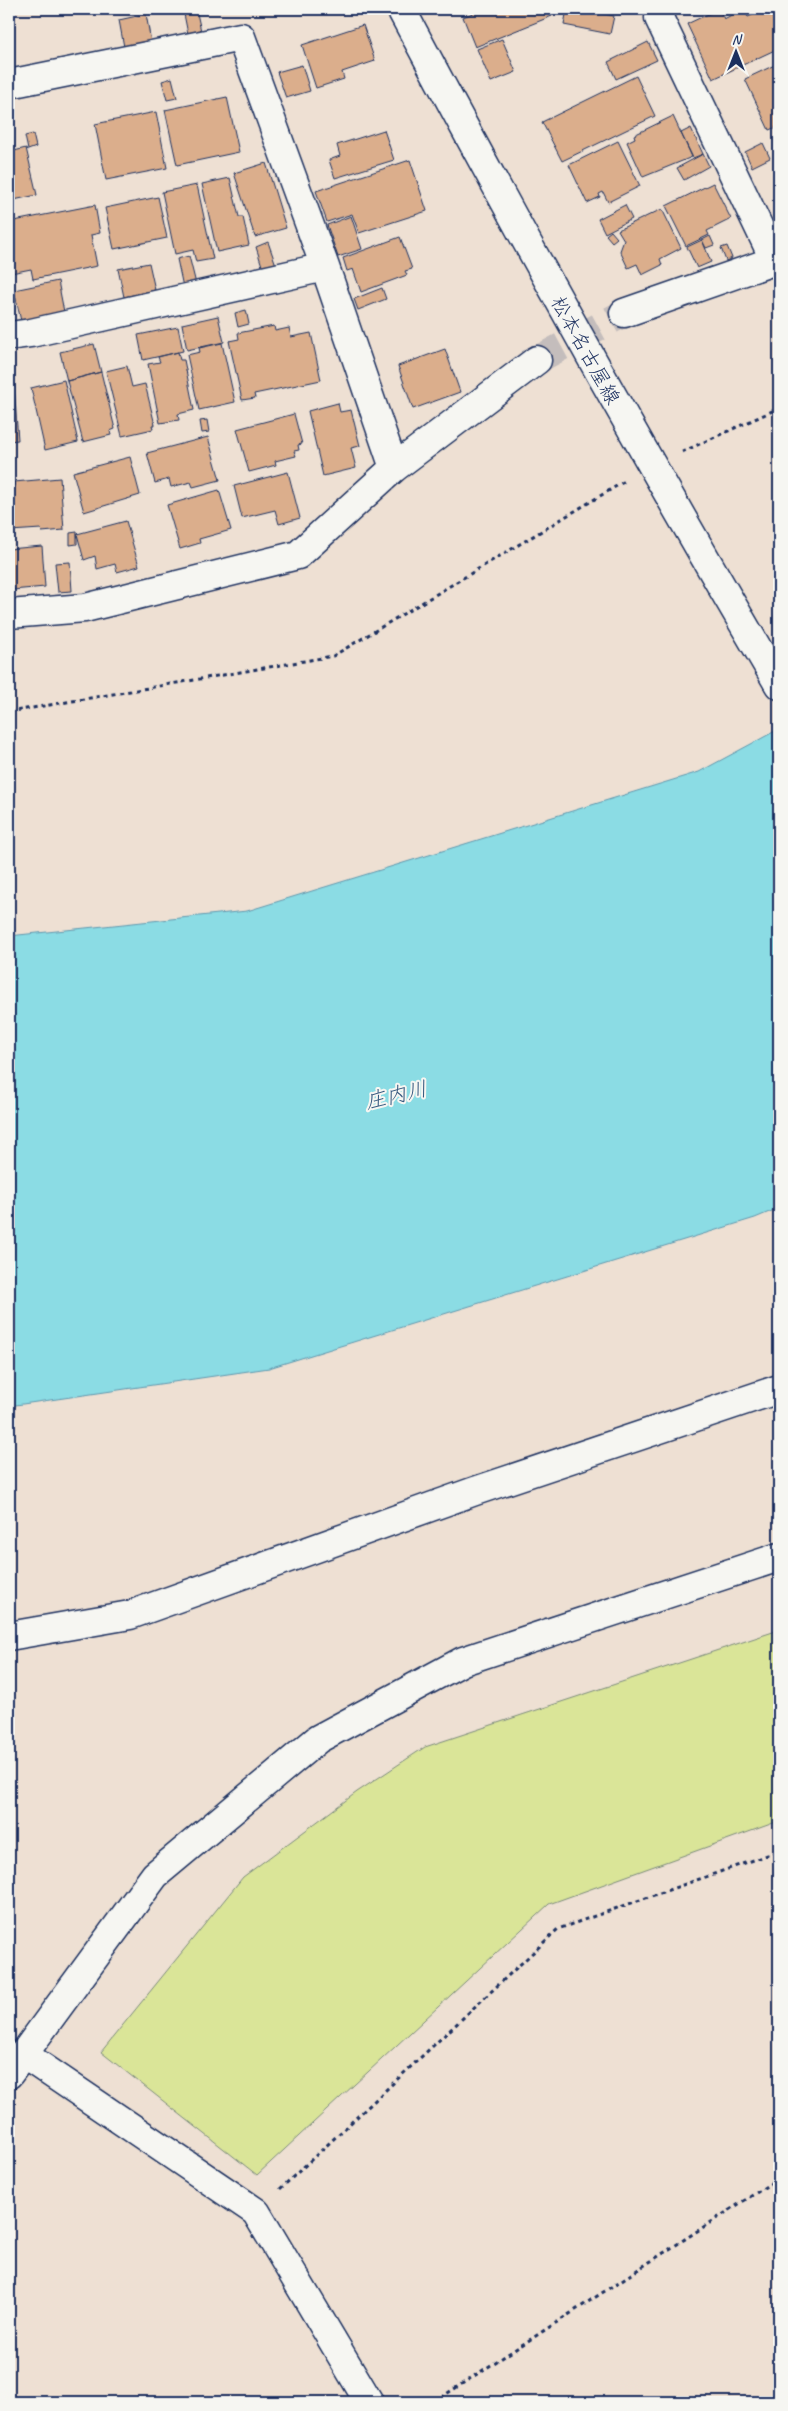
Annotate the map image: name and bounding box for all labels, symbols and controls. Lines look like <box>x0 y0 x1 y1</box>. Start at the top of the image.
north arrow <box>710 28 760 78</box>
text: N <box>732 31 743 48</box>
street label: 松本名古屋線 <box>546 292 626 409</box>
water label: 庄内川 <box>362 1075 430 1115</box>

